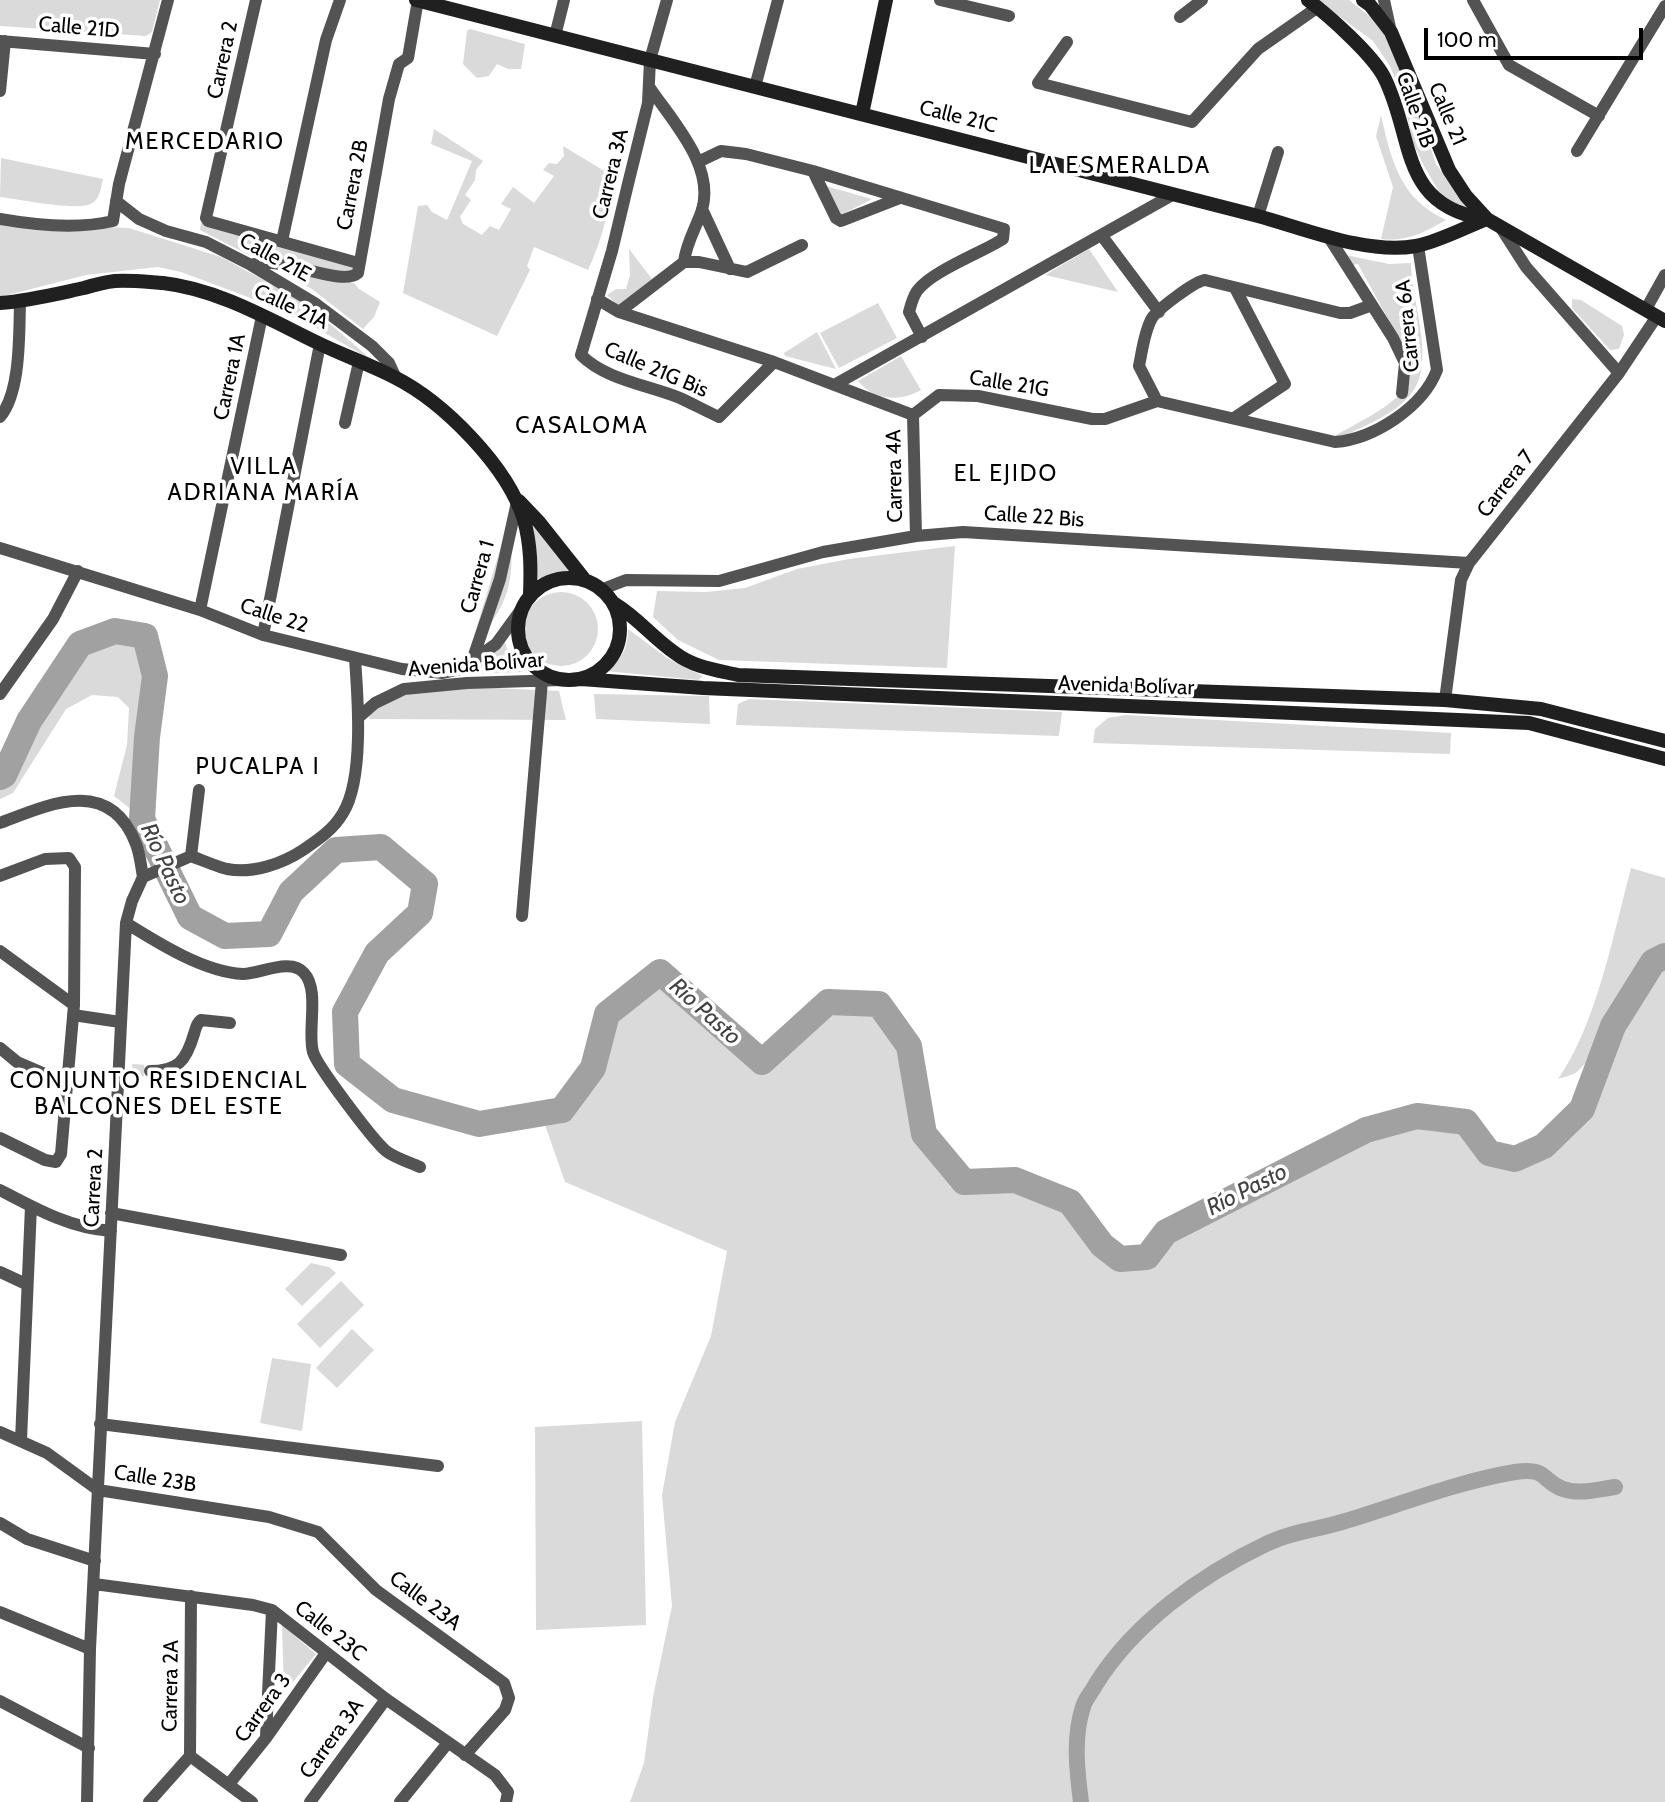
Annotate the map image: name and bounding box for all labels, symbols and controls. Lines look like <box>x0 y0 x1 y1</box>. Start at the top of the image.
street label: Calle 21D <box>37 12 121 44</box>
scale bar <box>1427 14 1646 58</box>
street label: Carrera 2 <box>202 19 244 101</box>
text: 100 m <box>1437 27 1496 52</box>
street label: Calle 21B <box>1390 69 1440 151</box>
street label: Calle 21 <box>1422 79 1472 149</box>
street label: Calle 21C <box>917 95 999 139</box>
street label: Carrera 3A <box>588 126 634 222</box>
district label: MERCEDARIO <box>126 128 284 156</box>
street label: Carrera 2B <box>332 138 374 232</box>
district label: LA ESMERALDA <box>1030 152 1210 180</box>
street label: Calle 21E <box>235 228 315 288</box>
street label: Carrera 6A <box>1391 278 1425 374</box>
street label: Calle 21A <box>250 279 332 335</box>
street label: Carrera 1A <box>209 331 251 423</box>
street label: Calle 21G Bis <box>600 337 712 403</box>
street label: Calle 21G <box>967 365 1051 403</box>
district label: CASALOMA <box>516 412 648 440</box>
street label: Carrera 4A <box>882 429 908 523</box>
street label: Carrera 7 <box>1472 445 1540 523</box>
district label: VILLA ADRIANA MARÍA <box>169 453 359 507</box>
district label: EL EJIDO <box>955 460 1057 488</box>
street label: Calle 22 Bis <box>983 501 1085 533</box>
street label: Carrera 1 <box>456 538 500 616</box>
street label: Calle 22 <box>237 593 311 639</box>
street label: Avenida Bolívar <box>407 648 545 682</box>
street label: Avenida Bolívar <box>1058 671 1194 701</box>
district label: PUCALPA I <box>197 753 319 781</box>
water label: Río Pasto <box>134 819 196 909</box>
water label: Río Pasto <box>664 973 746 1051</box>
district label: CONJUNTO RESIDENCIAL BALCONES DEL ESTE <box>12 1067 306 1121</box>
street label: Carrera 2 <box>79 1148 109 1228</box>
water label: Río Pasto <box>1202 1158 1292 1222</box>
street label: Calle 23B <box>112 1460 198 1498</box>
street label: Calle 23A <box>384 1566 466 1636</box>
street label: Calle 23C <box>289 1595 371 1667</box>
street label: Carrera 2A <box>158 1640 184 1732</box>
street label: Carrera 3 <box>229 1668 297 1748</box>
street label: Carrera 3A <box>295 1694 369 1784</box>

